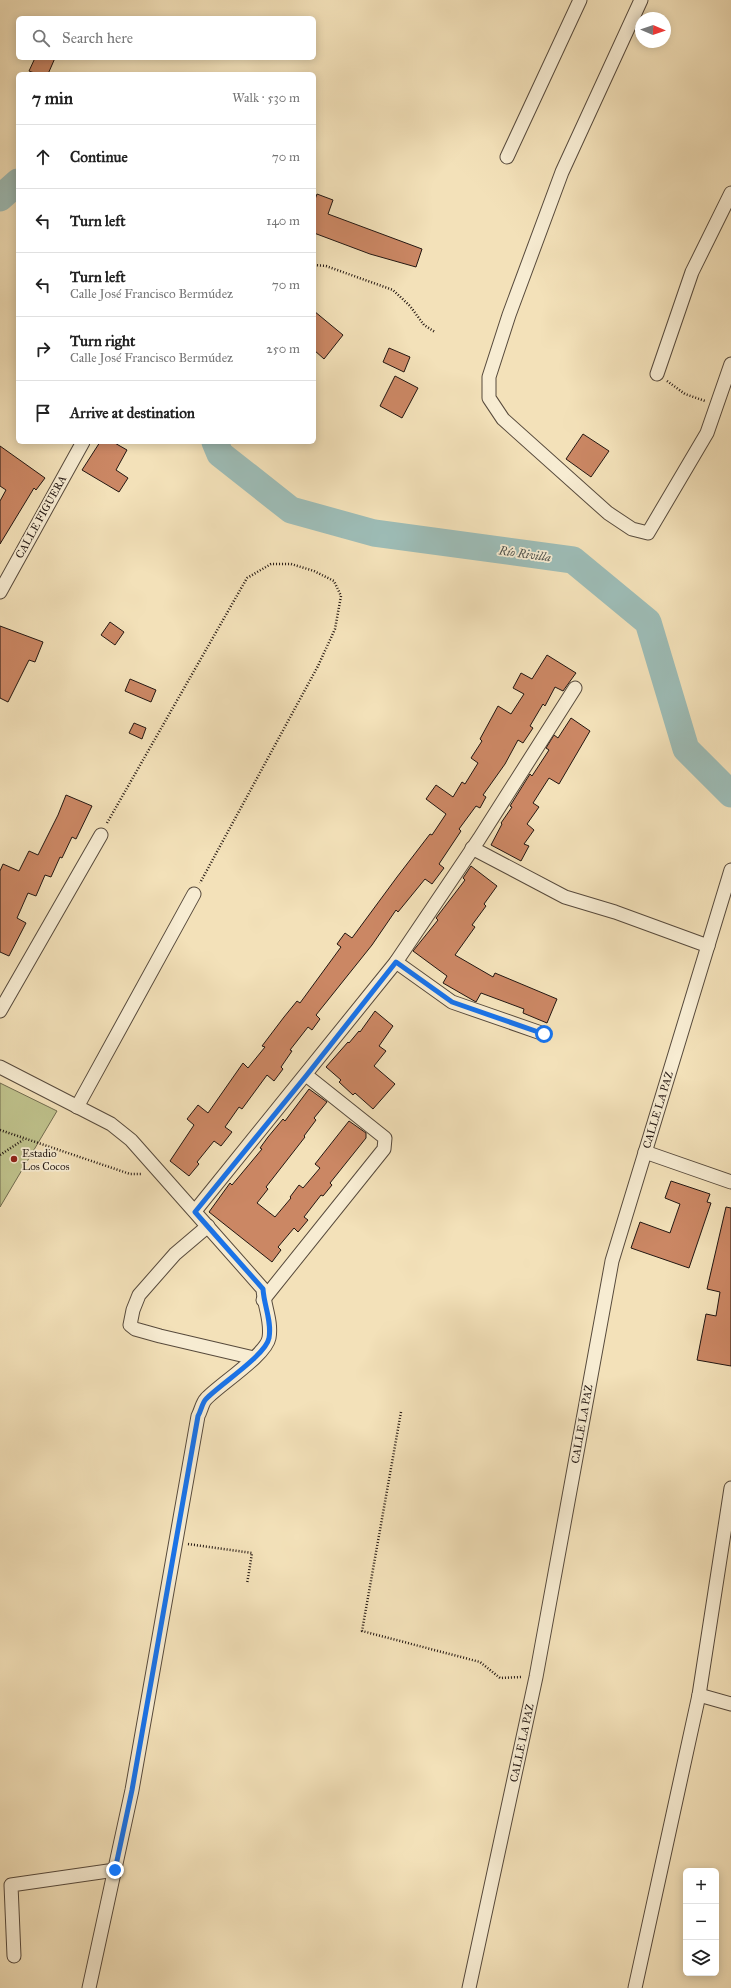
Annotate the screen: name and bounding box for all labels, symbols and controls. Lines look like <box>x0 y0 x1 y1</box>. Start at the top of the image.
north arrow <box>635 12 671 48</box>
search box <box>16 16 316 60</box>
icon: search <box>30 27 52 49</box>
text: Search here <box>62 29 133 47</box>
text: 7 min <box>32 88 73 109</box>
text: Walk · 530 m <box>232 90 300 106</box>
icon: ahead <box>32 146 54 168</box>
text: Continue <box>70 148 128 166</box>
text: 70 m <box>272 149 300 165</box>
icon: left <box>32 210 54 232</box>
text: Turn left <box>70 212 126 230</box>
text: 140 m <box>266 213 300 229</box>
text: Turn left <box>70 268 126 286</box>
icon: left <box>32 274 54 296</box>
text: 70 m <box>272 277 300 293</box>
text: Calle José Francisco Bermúdez <box>70 286 233 302</box>
text: Turn right <box>70 332 135 350</box>
icon: right <box>32 338 54 360</box>
text: 250 m <box>266 341 300 357</box>
text: Calle José Francisco Bermúdez <box>70 350 233 366</box>
icon: arrive <box>32 402 54 424</box>
text: Arrive at destination <box>70 404 195 422</box>
street label: CALLE FIGUERA <box>13 473 69 561</box>
water label: Río Rivilla <box>497 543 552 565</box>
route start <box>535 1025 553 1043</box>
street label: CALLE LA PAZ <box>640 1070 676 1150</box>
place label: Estadio Los Cocos <box>22 1147 70 1173</box>
marker: Estadio Los Cocos <box>9 1154 19 1164</box>
street label: CALLE LA PAZ <box>569 1383 595 1464</box>
street label: CALLE LA PAZ <box>507 1702 537 1783</box>
route end <box>106 1861 124 1879</box>
map controls <box>683 1868 719 1976</box>
button: + <box>683 1868 719 1904</box>
button: − <box>683 1904 719 1940</box>
button: layers <box>683 1940 719 1976</box>

